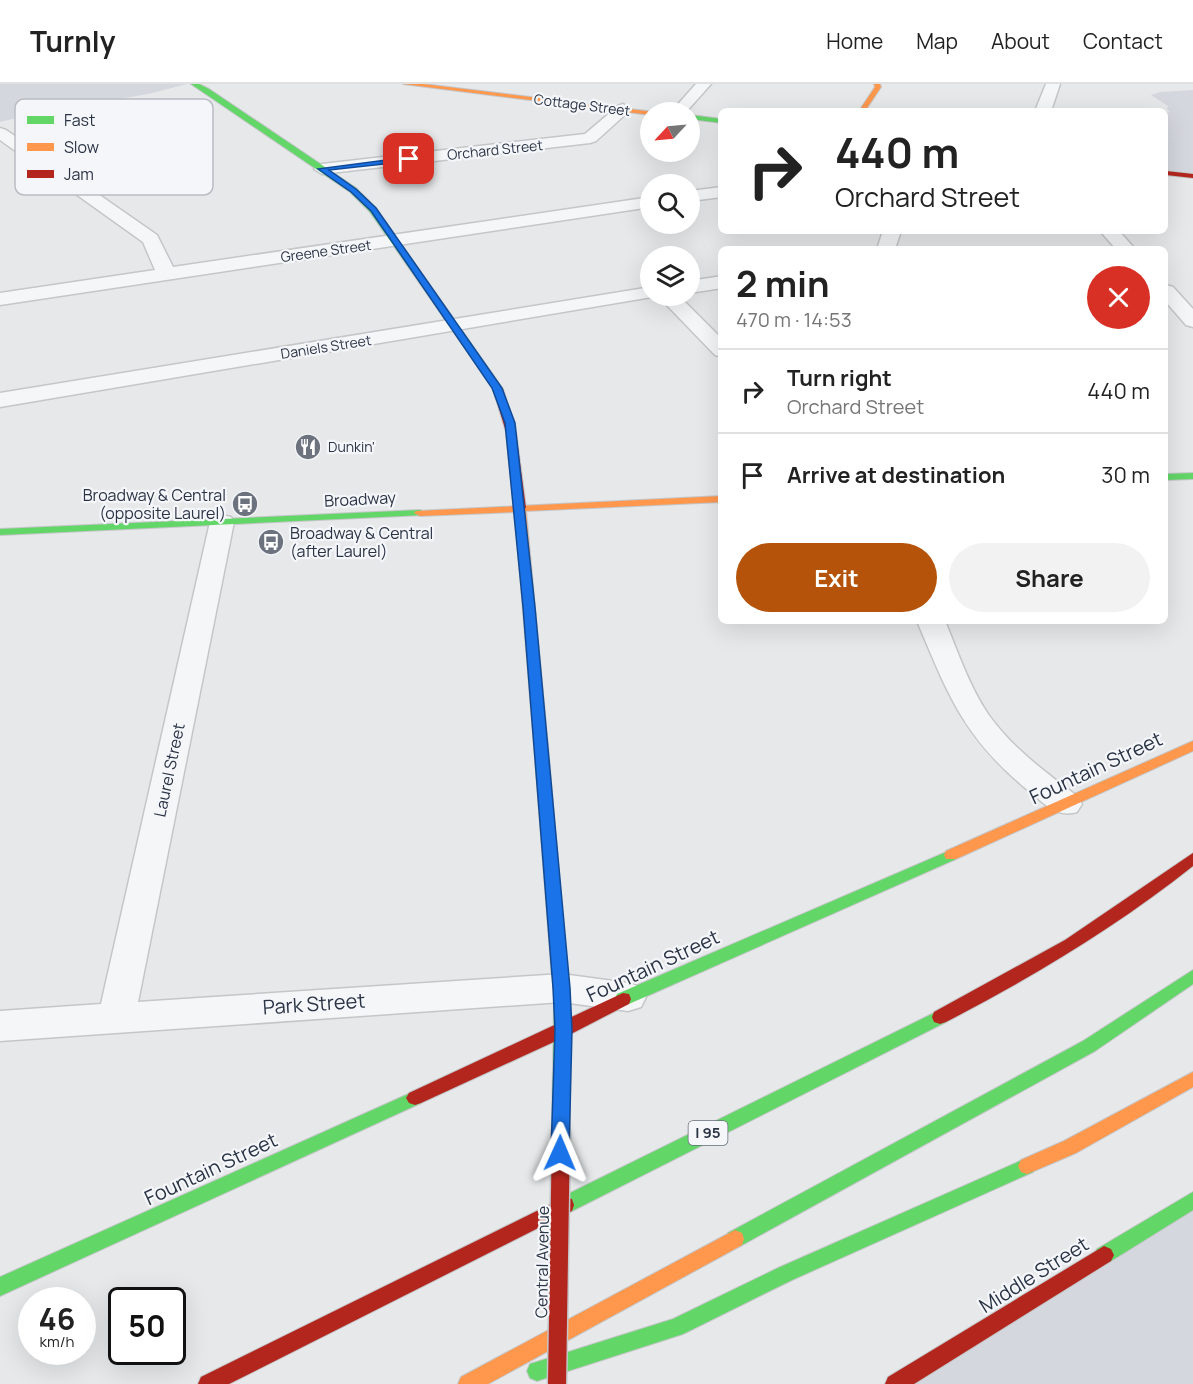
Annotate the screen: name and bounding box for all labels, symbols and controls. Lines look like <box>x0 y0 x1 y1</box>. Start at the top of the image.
text: Turnly <box>30 22 115 60</box>
text: Home <box>826 27 883 55</box>
text: Map <box>916 27 958 55</box>
text: About <box>991 27 1050 55</box>
text: Contact <box>1083 27 1163 55</box>
street label: Cottage Street <box>533 89 632 120</box>
legend <box>15 99 213 195</box>
north arrow <box>640 102 700 162</box>
map controls <box>640 102 700 306</box>
text: Fast <box>64 109 95 131</box>
text: 440 m <box>835 123 959 181</box>
icon: right <box>736 132 814 210</box>
pin <box>383 133 434 184</box>
street label: Orchard Street <box>446 135 544 164</box>
text: Slow <box>64 136 99 158</box>
icon: arrive <box>392 142 425 175</box>
text: Jam <box>64 163 94 185</box>
button: search <box>640 174 700 234</box>
text: Orchard Street <box>835 178 1020 215</box>
street label: Greene Street <box>279 235 373 266</box>
button: layers <box>640 246 700 306</box>
text: 2 min <box>736 259 830 308</box>
button: close <box>1087 266 1150 329</box>
text: 470 m · 14:53 <box>736 306 852 333</box>
street label: Daniels Street <box>279 330 373 363</box>
text: Turn right <box>787 363 892 393</box>
icon: right <box>736 375 769 408</box>
text: 440 m <box>1087 376 1150 406</box>
text: Orchard Street <box>787 393 924 420</box>
restaurant icon: Dunkin' <box>293 432 323 462</box>
place label: Dunkin' <box>328 437 375 456</box>
icon: arrive <box>736 459 769 492</box>
text: Arrive at destination <box>787 460 1005 490</box>
text: 30 m <box>1101 460 1150 490</box>
place label: Broadway & Central (opposite Laurel) <box>83 484 226 524</box>
street label: Broadway <box>324 486 397 512</box>
bus stop icon: Broadway & Central (opposite Laurel) <box>230 489 260 519</box>
place label: Broadway & Central (after Laurel) <box>290 522 433 562</box>
bus stop icon: Broadway & Central (after Laurel) <box>256 527 286 557</box>
button: Exit <box>736 543 937 612</box>
button: Share <box>949 543 1150 612</box>
street label: Laurel Street <box>148 721 190 819</box>
street label: Fountain Street <box>1025 725 1167 810</box>
street label: Fountain Street <box>582 923 724 1008</box>
street label: Park Street <box>262 986 366 1021</box>
position arrow <box>528 1121 592 1185</box>
road number: I 95 <box>688 1121 728 1145</box>
street label: Fountain Street <box>140 1126 282 1211</box>
street label: Central Avenue <box>530 1206 554 1318</box>
street label: Middle Street <box>974 1230 1094 1319</box>
speed limit sign: 50 <box>108 1287 186 1365</box>
text: 46 <box>39 1298 75 1339</box>
text: km/h <box>40 1331 74 1352</box>

